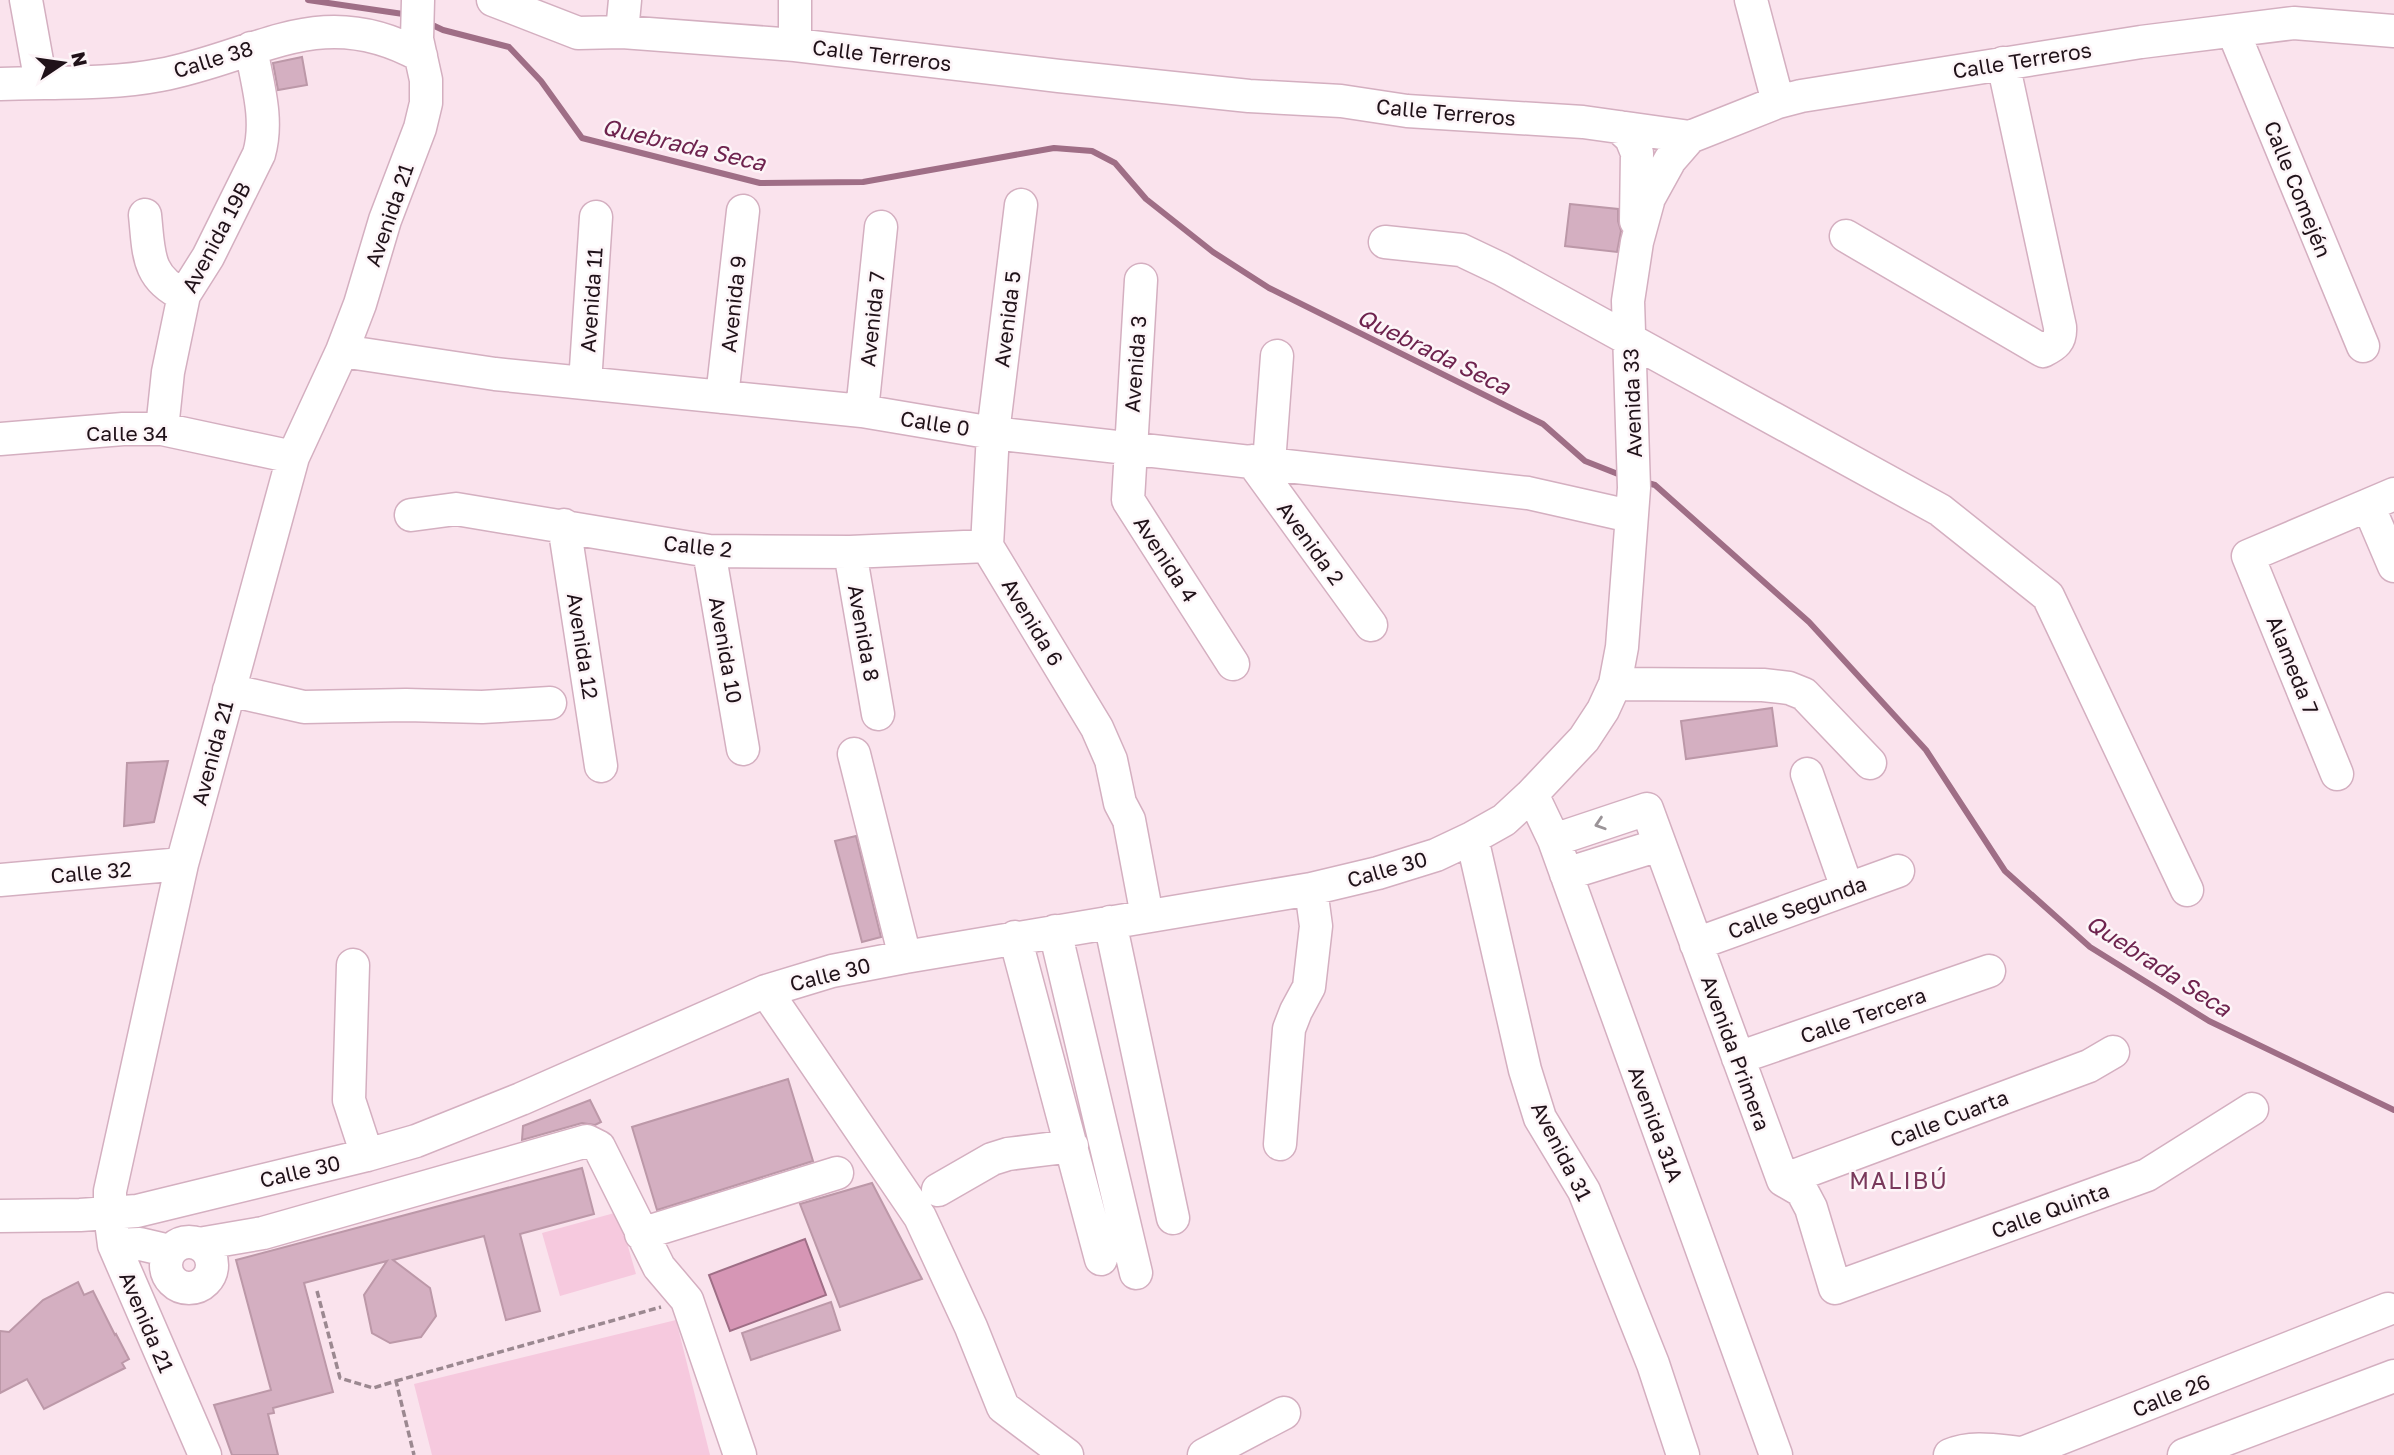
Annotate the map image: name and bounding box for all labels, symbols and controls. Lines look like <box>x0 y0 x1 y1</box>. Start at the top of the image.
north arrow <box>28 28 98 98</box>
street label: Calle Terreros <box>811 34 953 76</box>
street label: Calle 38 <box>170 35 256 83</box>
street label: Calle Terreros <box>1951 36 2093 84</box>
text: N <box>67 49 93 69</box>
street label: Calle Terreros <box>1375 93 1517 131</box>
water label: Quebrada Seca <box>600 112 769 177</box>
street label: Calle Comején <box>2259 117 2337 261</box>
street label: Avenida 21 <box>359 160 419 270</box>
street label: Avenida 19B <box>176 177 256 297</box>
street label: Avenida 11 <box>574 247 608 353</box>
street label: Avenida 9 <box>715 254 751 354</box>
street label: Avenida 5 <box>988 269 1026 369</box>
street label: Avenida 7 <box>854 270 890 368</box>
water label: Quebrada Seca <box>1353 302 1516 401</box>
street label: Avenida 3 <box>1119 315 1151 413</box>
street label: Avenida 33 <box>1617 348 1647 458</box>
street label: Calle 0 <box>898 405 972 441</box>
street label: Calle 34 <box>86 420 168 446</box>
street label: Avenida 2 <box>1272 496 1350 590</box>
street label: Avenida 4 <box>1128 511 1204 607</box>
street label: Calle 2 <box>662 529 734 563</box>
street label: Avenida 6 <box>997 573 1069 671</box>
street label: Avenida 8 <box>843 583 885 683</box>
street label: Avenida 12 <box>562 591 604 701</box>
street label: Avenida 10 <box>704 595 748 705</box>
street label: Alameda 7 <box>2261 612 2325 718</box>
street label: Avenida 21 <box>186 698 238 808</box>
one-way arrow <box>1595 816 1607 830</box>
street label: Calle 30 <box>1344 845 1430 893</box>
street label: Calle 32 <box>49 856 133 888</box>
street label: Calle Segunda <box>1724 870 1870 944</box>
water label: Quebrada Seca <box>2081 908 2237 1023</box>
street label: Calle 30 <box>787 951 873 997</box>
street label: Avenida Primera <box>1696 972 1776 1134</box>
street label: Calle Tercera <box>1797 981 1929 1049</box>
street label: Avenida 31A <box>1623 1062 1689 1186</box>
street label: Calle Cuarta <box>1886 1084 2012 1152</box>
street label: Avenida 31 <box>1526 1097 1598 1205</box>
street label: Calle 30 <box>257 1149 343 1193</box>
district label: MALIBÚ <box>1849 1166 1949 1194</box>
street label: Calle Quinta <box>1987 1177 2113 1243</box>
street label: Avenida 21 <box>114 1268 180 1376</box>
street label: Calle 26 <box>2128 1368 2214 1422</box>

